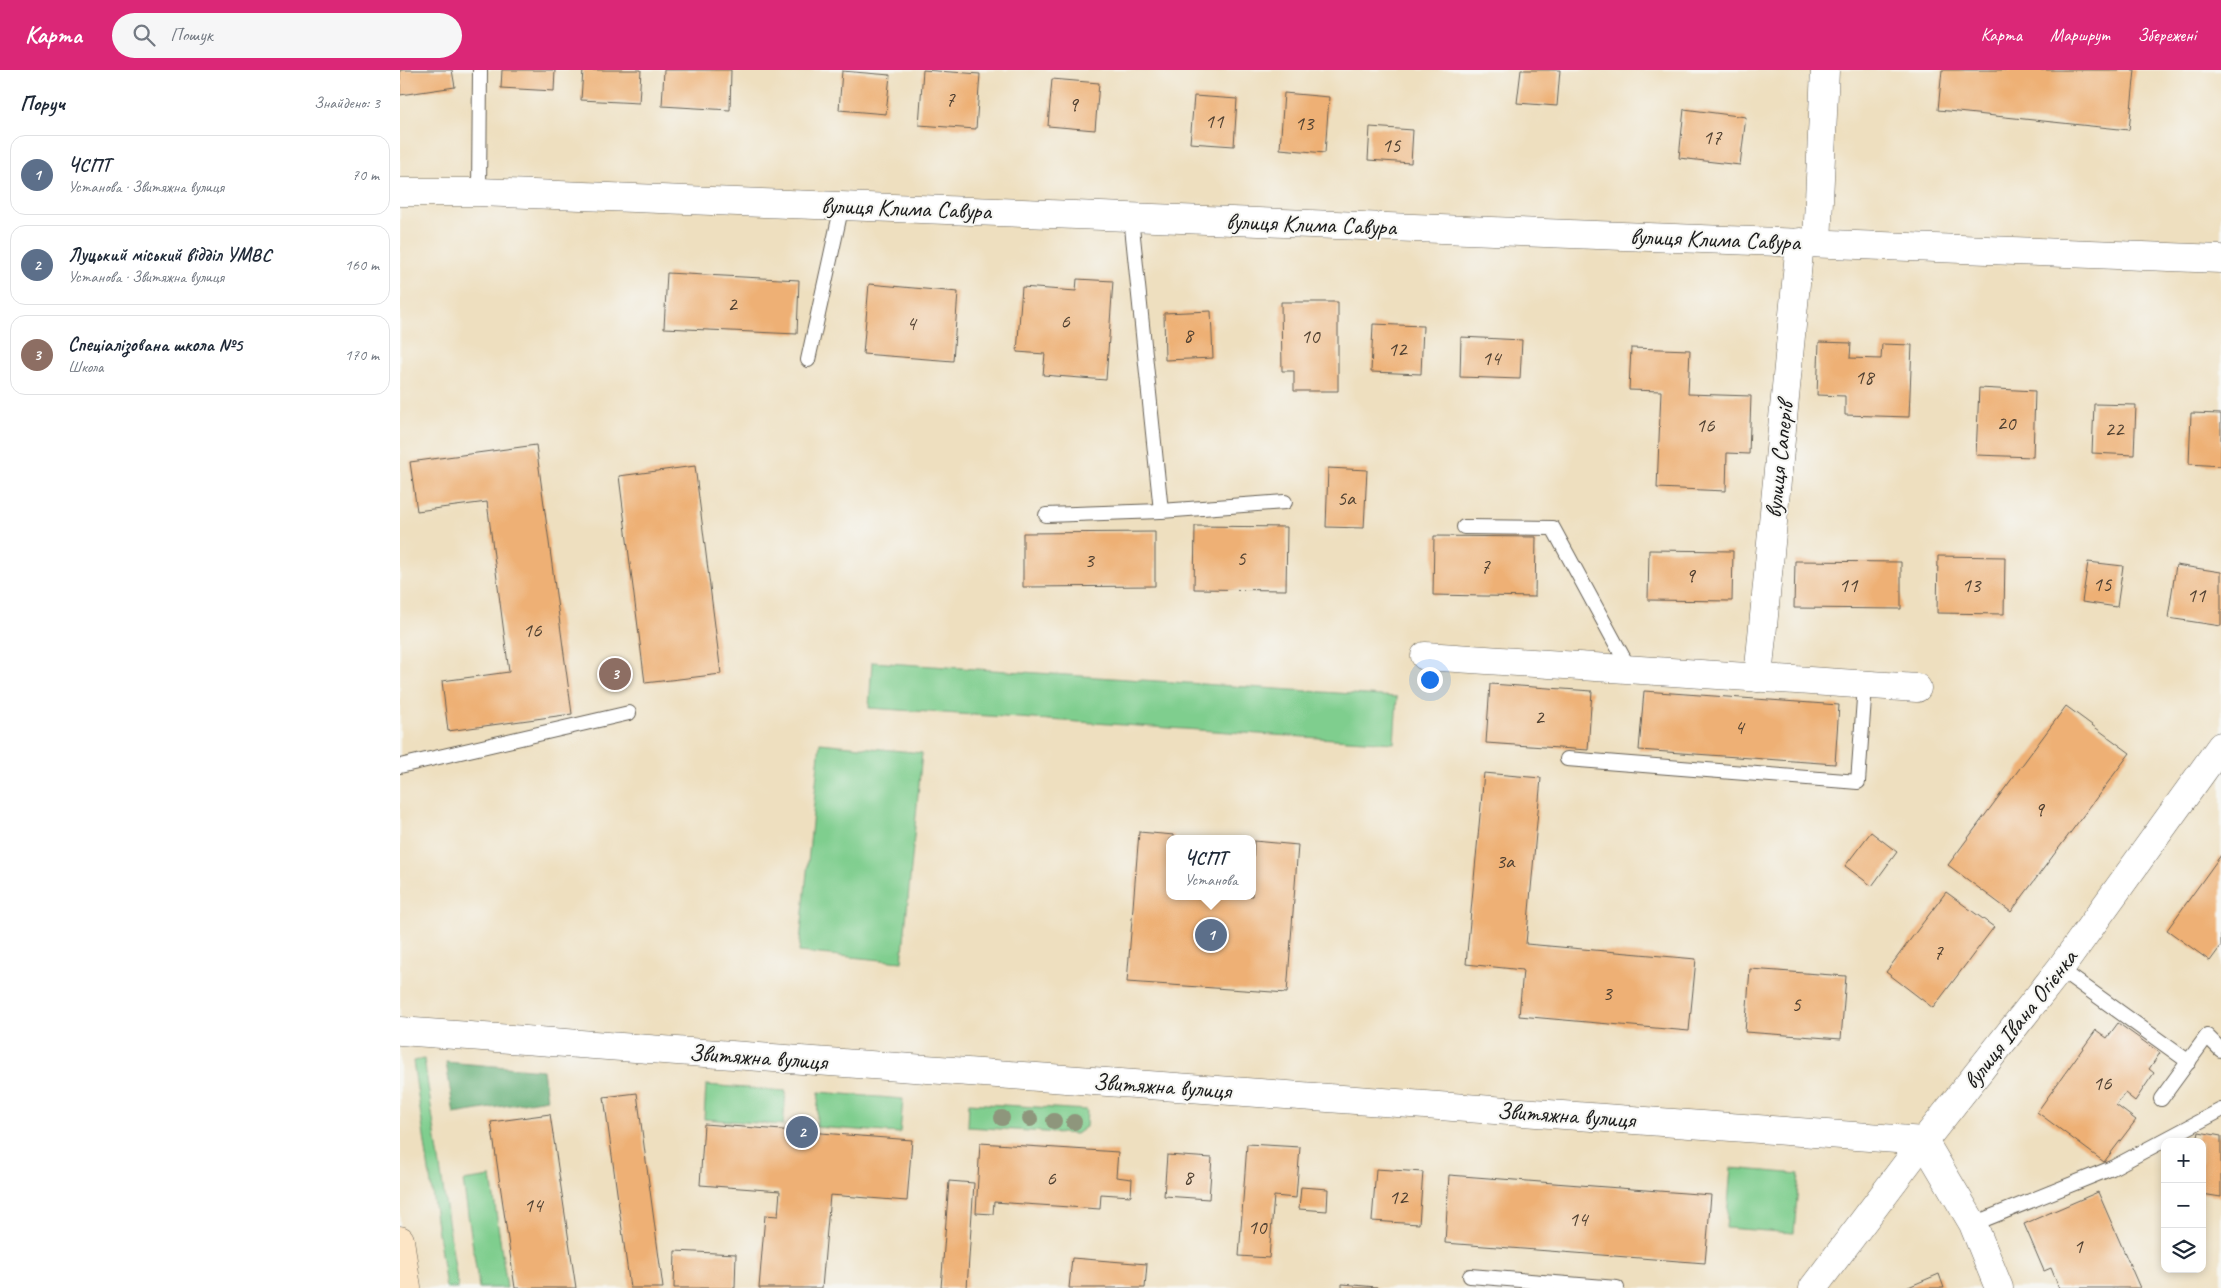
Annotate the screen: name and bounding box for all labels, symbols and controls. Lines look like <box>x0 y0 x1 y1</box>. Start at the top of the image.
search box <box>112 13 462 58</box>
text: Карта <box>25 20 82 50</box>
icon: search <box>130 21 158 49</box>
text: Пошук <box>170 23 213 47</box>
text: Карта <box>1981 24 2022 46</box>
text: Маршрут <box>2050 24 2109 46</box>
text: Збережені <box>2137 24 2196 46</box>
house number: 7 <box>945 86 956 112</box>
text: Поруч <box>20 90 65 116</box>
house number: 9 <box>1068 91 1079 117</box>
text: Знайдено: 3 <box>314 93 380 113</box>
house number: 11 <box>1205 108 1225 134</box>
house number: 13 <box>1295 110 1315 136</box>
house number: 17 <box>1703 124 1723 150</box>
house number: 15 <box>1382 132 1402 158</box>
text: ЧСПТ <box>68 153 110 177</box>
text: 1 <box>33 165 41 185</box>
text: 70 m <box>352 165 379 185</box>
text: Установа · Звитяжна вулиця <box>68 177 224 197</box>
street label: вулиця Клима Савура <box>820 190 993 226</box>
street label: вулиця Клима Савура <box>1225 206 1398 242</box>
street label: вулиця Клима Савура <box>1629 221 1802 257</box>
text: Луцький міський відділ УМВС <box>68 243 271 267</box>
text: 2 <box>33 255 41 275</box>
text: 160 m <box>345 255 379 275</box>
text: Установа · Звитяжна вулиця <box>68 267 224 287</box>
house number: 2 <box>727 291 738 317</box>
house number: 6 <box>1060 308 1070 334</box>
house number: 4 <box>906 310 918 336</box>
house number: 8 <box>1183 322 1195 348</box>
house number: 10 <box>1301 323 1321 349</box>
text: Спеціалізована школа №5 <box>68 333 242 357</box>
house number: 12 <box>1388 336 1408 362</box>
text: 3 <box>33 345 41 365</box>
text: 170 m <box>345 345 379 365</box>
house number: 14 <box>1482 345 1503 371</box>
text: Школа <box>68 357 103 377</box>
house number: 18 <box>1855 364 1876 390</box>
street label: вулиця Саперів <box>1758 395 1801 520</box>
house number: 20 <box>1997 410 2017 436</box>
house number: 16 <box>1696 412 1715 438</box>
house number: 22 <box>2105 416 2125 442</box>
house number: 5а <box>1337 485 1357 511</box>
house number: 5 <box>1236 545 1247 571</box>
house number: 3 <box>1084 547 1095 573</box>
house number: 7 <box>1480 553 1491 579</box>
house number: 9 <box>1685 562 1696 588</box>
house number: 15 <box>2093 571 2113 597</box>
house number: 11 <box>1839 572 1859 598</box>
house number: 13 <box>1962 572 1982 598</box>
house number: 11 <box>2187 582 2207 608</box>
house number: 16 <box>523 617 542 643</box>
pin: 3 <box>599 655 631 693</box>
your location <box>1417 667 1443 693</box>
house number: 2 <box>1534 704 1545 730</box>
house number: 4 <box>1734 714 1746 740</box>
house number: 9 <box>2034 796 2045 822</box>
popup <box>1166 835 1256 900</box>
text: ЧСПТ <box>1184 846 1227 870</box>
house number: 3а <box>1496 848 1516 874</box>
text: Установа <box>1184 870 1238 890</box>
pin: 1 <box>1195 916 1227 954</box>
house number: 7 <box>1933 939 1944 965</box>
street label: вулиця Івана Огієнка <box>1956 942 2085 1095</box>
house number: 3 <box>1602 980 1613 1006</box>
house number: 5 <box>1791 991 1802 1017</box>
street label: Звитяжна вулиця <box>688 1037 830 1077</box>
street label: Звитяжна вулиця <box>1092 1066 1234 1106</box>
house number: 16 <box>2093 1070 2112 1096</box>
street label: Звитяжна вулиця <box>1496 1095 1638 1135</box>
pin: 2 <box>786 1113 818 1151</box>
map controls <box>2161 1138 2206 1273</box>
button: + <box>2161 1138 2206 1183</box>
house number: 8 <box>1183 1164 1195 1190</box>
house number: 6 <box>1046 1165 1056 1191</box>
button: − <box>2161 1183 2206 1228</box>
house number: 12 <box>1389 1184 1409 1210</box>
house number: 14 <box>524 1192 545 1218</box>
house number: 14 <box>1569 1206 1590 1232</box>
house number: 10 <box>1248 1214 1268 1240</box>
button: layers <box>2161 1228 2206 1273</box>
house number: 1 <box>2073 1233 2084 1259</box>

